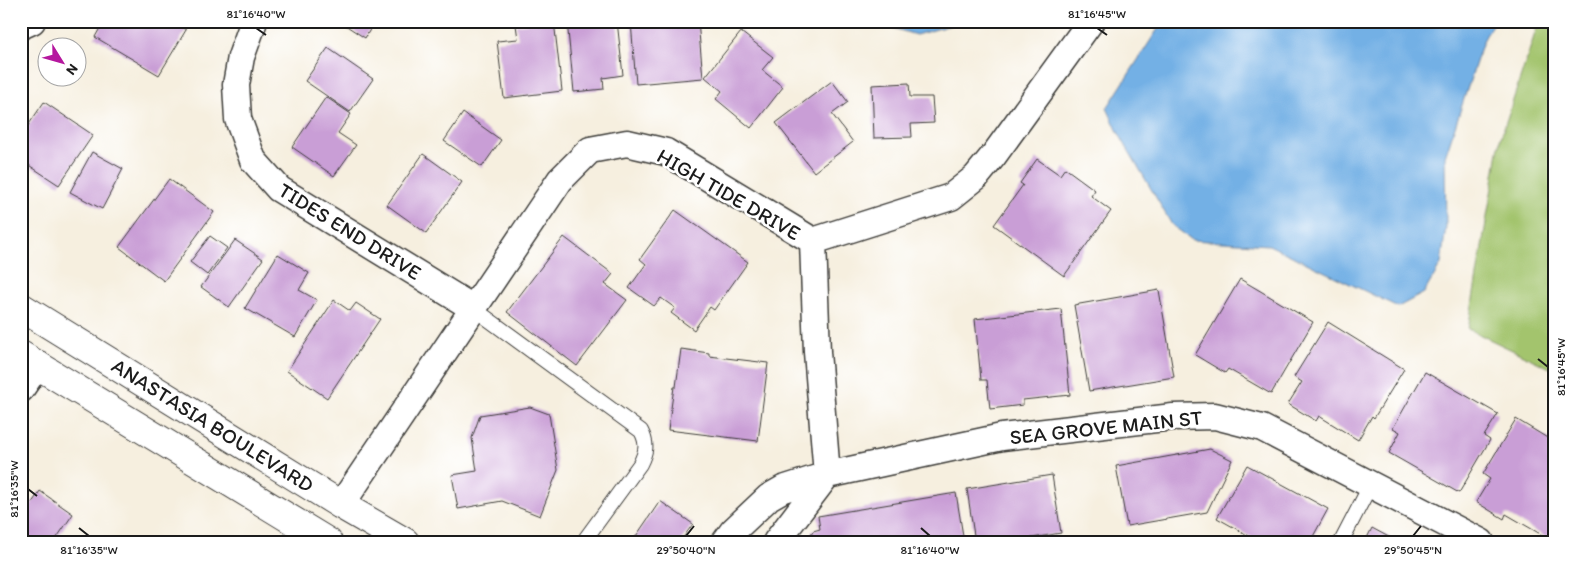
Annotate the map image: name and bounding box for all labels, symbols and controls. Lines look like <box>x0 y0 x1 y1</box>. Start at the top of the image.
text: 81°16'40"W <box>226 7 286 21</box>
text: 81°16'45"W <box>1068 7 1126 21</box>
north arrow <box>38 38 88 88</box>
text: N <box>62 61 82 78</box>
street label: HIGH TIDE DRIVE <box>653 143 805 245</box>
street label: TIDES END DRIVE <box>274 177 426 285</box>
text: 81°16'45"W <box>1554 338 1568 396</box>
street label: ANASTASIA BOULEVARD <box>107 353 319 497</box>
street label: SEA GROVE MAIN ST <box>1008 404 1204 450</box>
text: 81°16'35"W <box>7 460 21 518</box>
text: 81°16'35"W <box>60 543 118 557</box>
text: 29°50'40"N <box>656 543 716 557</box>
text: 81°16'40"W <box>900 543 960 557</box>
text: 29°50'45"N <box>1384 543 1442 557</box>

